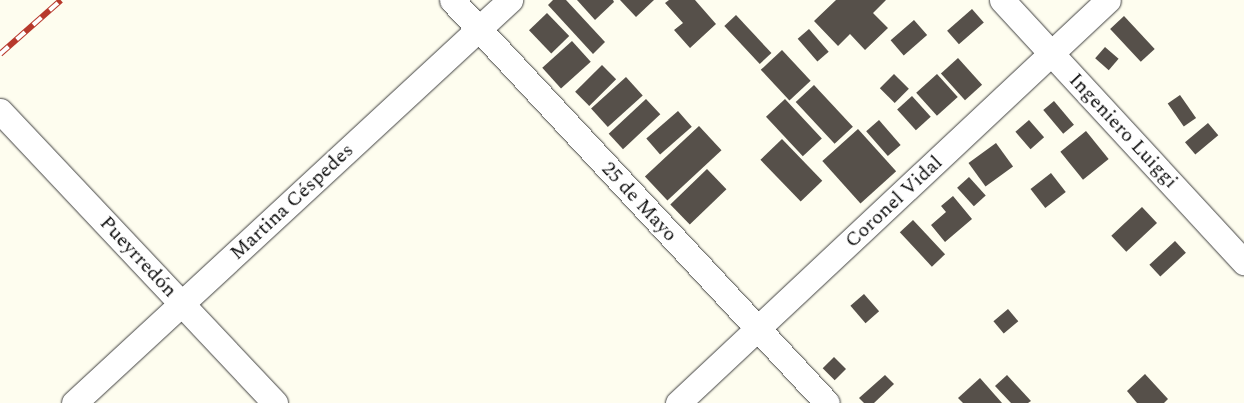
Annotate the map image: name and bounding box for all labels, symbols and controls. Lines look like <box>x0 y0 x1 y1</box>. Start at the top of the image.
street label: Ingeniero Luiggi <box>1063 68 1183 194</box>
street label: Martina Céspedes <box>225 139 359 265</box>
street label: Coronel Vidal <box>840 151 948 253</box>
street label: 25 de Mayo <box>596 157 682 247</box>
street label: Pueyrredón <box>94 211 182 303</box>

